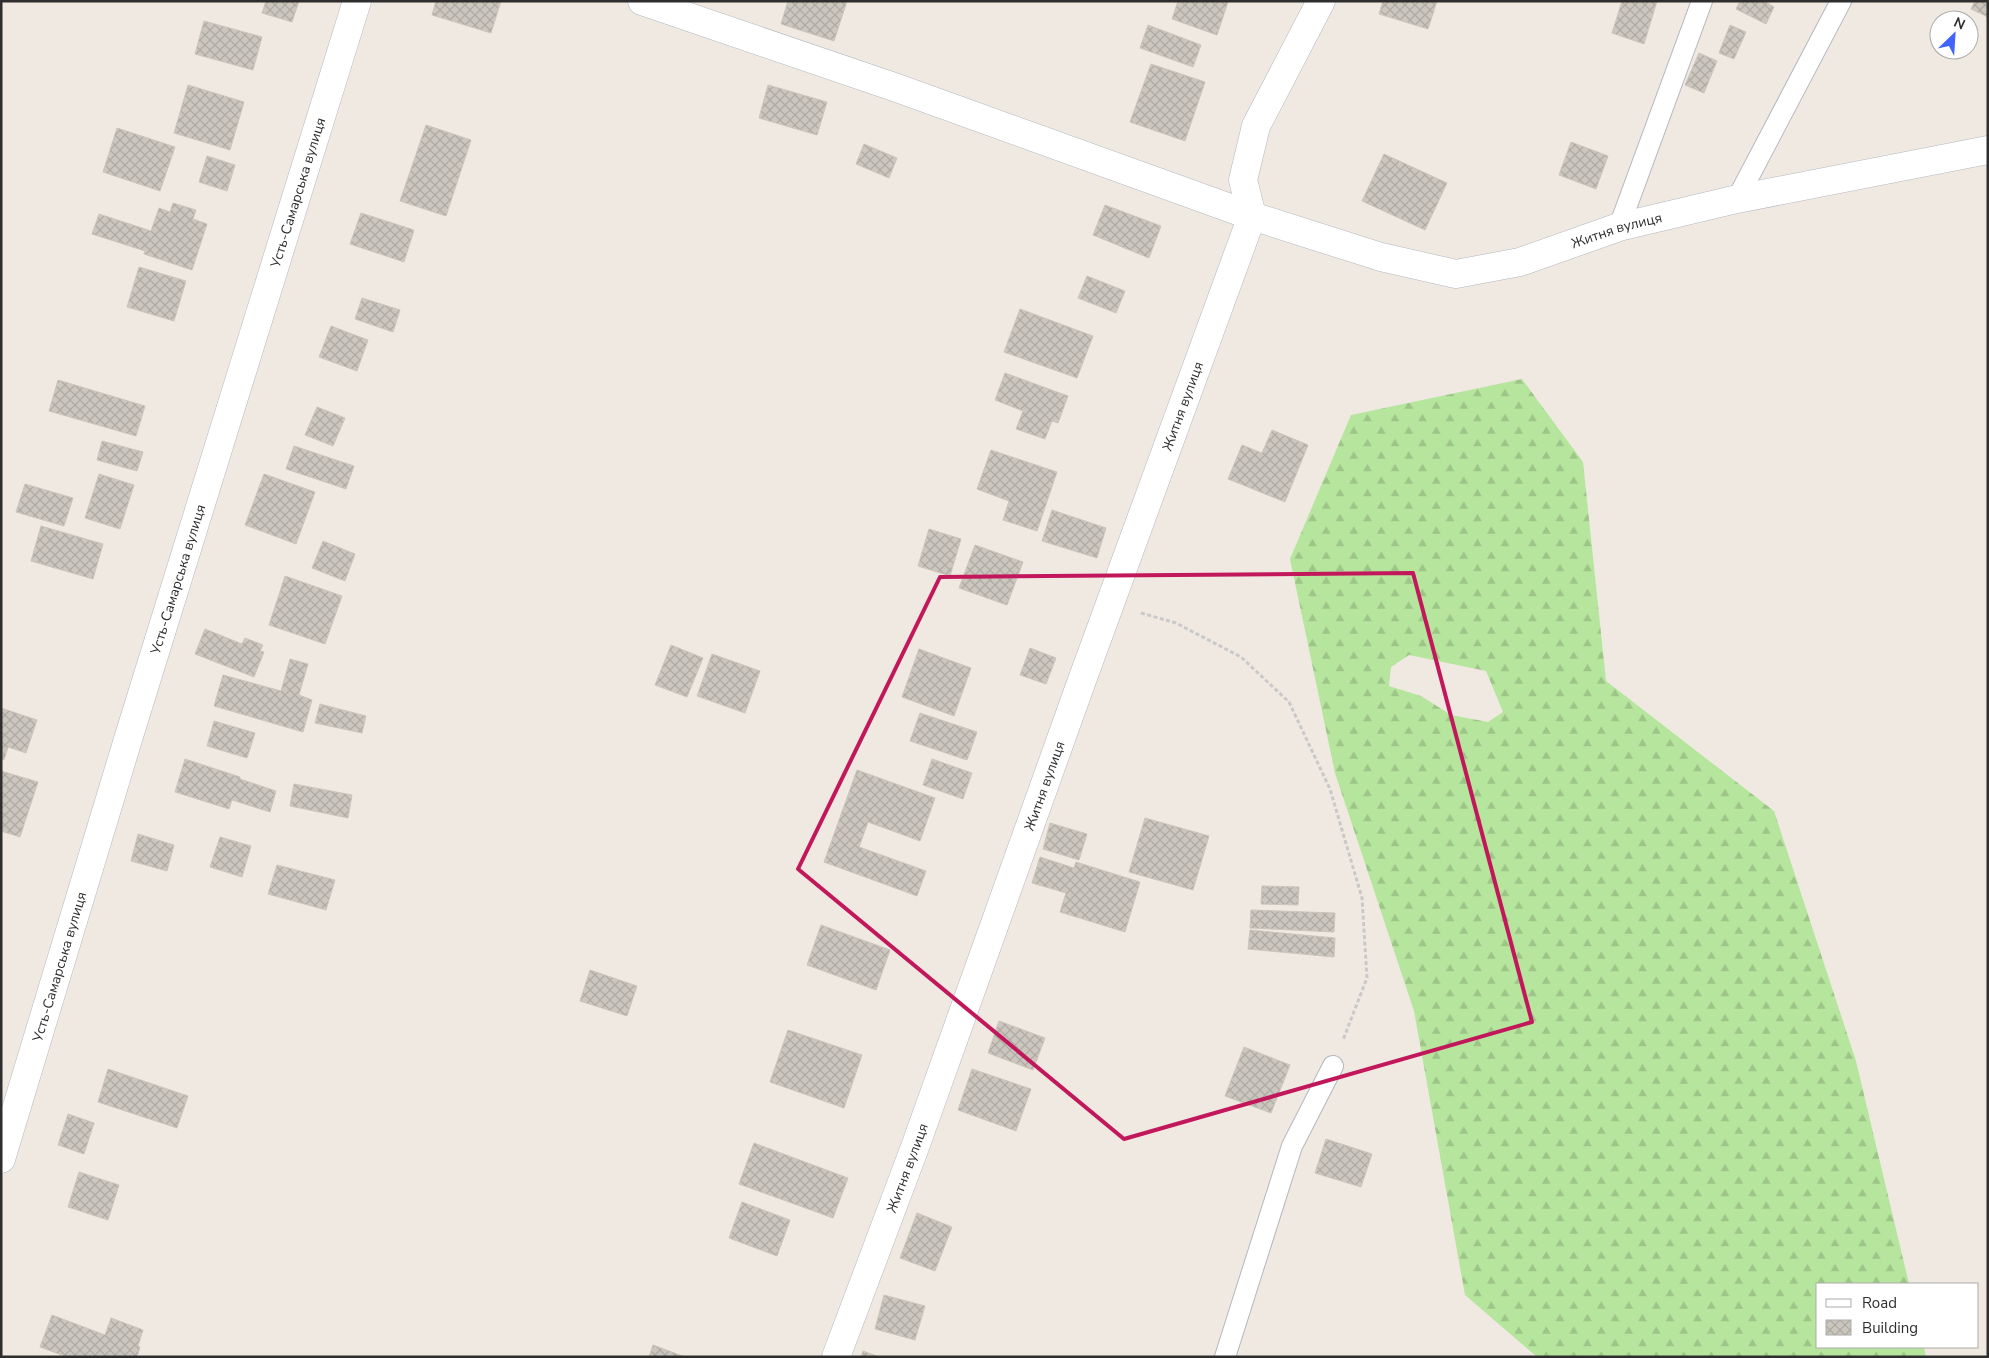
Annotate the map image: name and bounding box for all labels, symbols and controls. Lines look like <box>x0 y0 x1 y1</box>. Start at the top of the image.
north arrow <box>1929 10 1979 60</box>
text: N <box>1951 13 1968 34</box>
street label: Усть-Самарська вулиця <box>266 115 330 271</box>
street label: Житня вулиця <box>1569 208 1664 253</box>
street label: Житня вулиця <box>1158 359 1208 454</box>
street label: Усть-Самарська вулиця <box>146 502 210 658</box>
street label: Житня вулиця <box>1020 738 1069 833</box>
street label: Усть-Самарська вулиця <box>28 889 91 1045</box>
street label: Житня вулиця <box>882 1121 933 1215</box>
legend <box>1816 1283 1979 1348</box>
text: Road <box>1862 1293 1897 1313</box>
text: Building <box>1862 1318 1918 1338</box>

